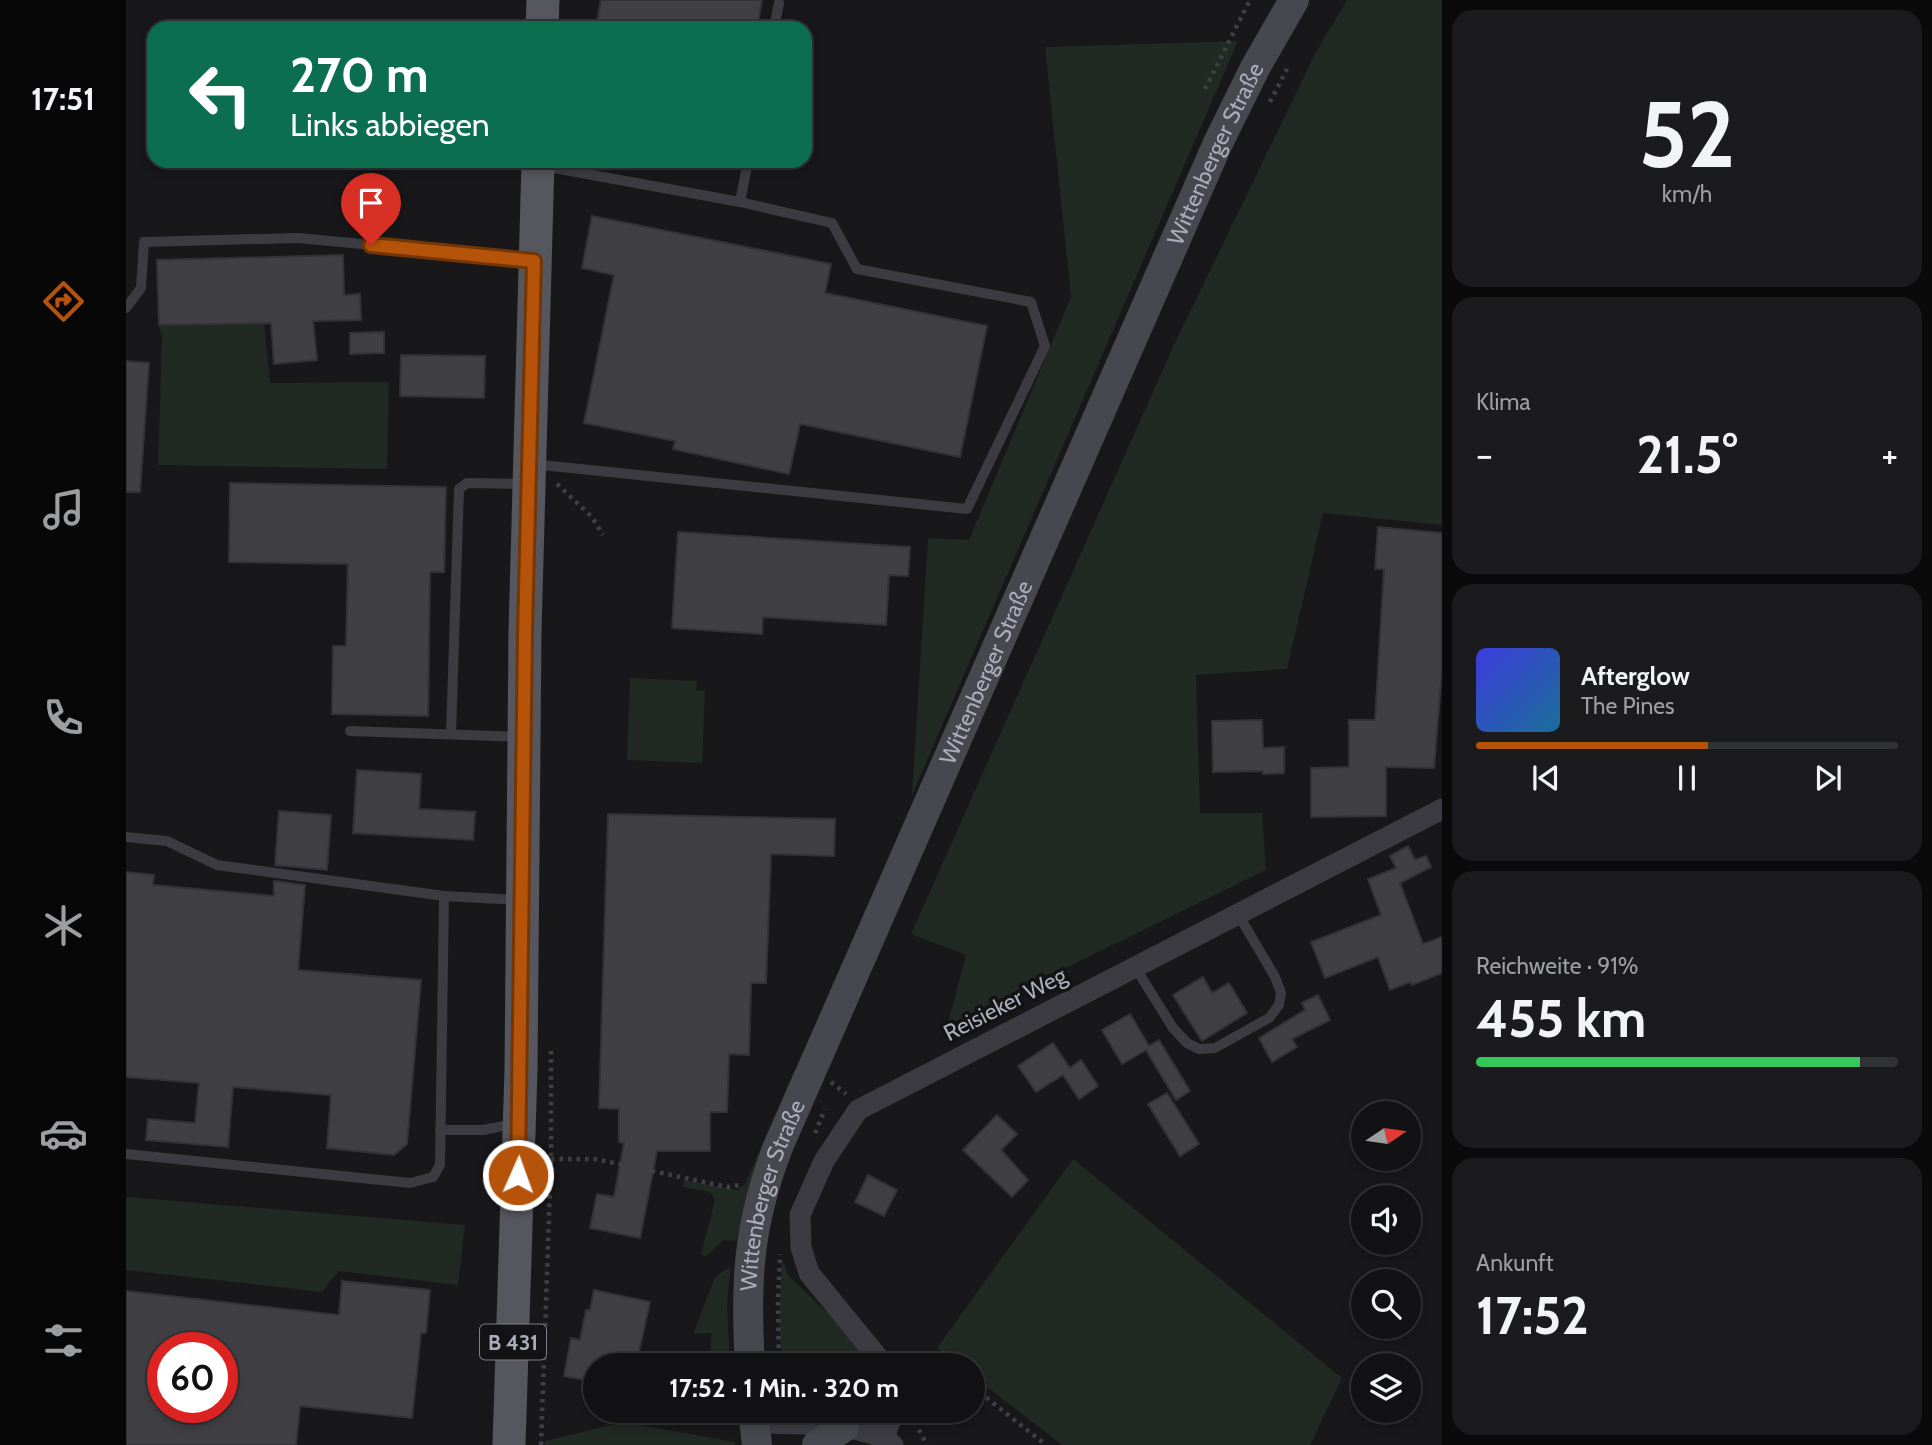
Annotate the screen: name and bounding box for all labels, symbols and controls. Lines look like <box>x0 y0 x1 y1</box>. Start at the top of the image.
text: 270 m <box>290 45 429 104</box>
icon: left <box>175 49 266 140</box>
street label: Wittenberger Straße <box>1161 58 1270 249</box>
text: 17:51 <box>31 79 95 118</box>
text: 52 <box>1638 79 1736 190</box>
text: Links abbiegen <box>290 105 490 144</box>
pin <box>341 173 401 245</box>
text: km/h <box>1662 180 1712 208</box>
icon: arrive <box>352 184 390 222</box>
icon: directions <box>39 277 88 326</box>
text: Klima <box>1476 388 1531 416</box>
text: 21.5° <box>1636 423 1738 486</box>
text: − <box>1476 431 1493 478</box>
text: + <box>1881 431 1898 478</box>
icon: music <box>39 485 88 534</box>
street label: Wittenberger Straße <box>933 576 1039 769</box>
text: Afterglow <box>1581 660 1690 692</box>
text: The Pines <box>1581 692 1675 720</box>
icon: phone <box>39 693 88 742</box>
icon: previous <box>1527 759 1565 797</box>
icon: pause <box>1668 759 1706 797</box>
icon: next <box>1809 759 1847 797</box>
icon: climate <box>39 901 88 950</box>
text: Reichweite · 91% <box>1476 952 1639 980</box>
street label: Reisieker Weg <box>939 961 1072 1047</box>
text: 455 km <box>1476 987 1646 1050</box>
street label: Wittenberger Straße <box>734 1095 811 1292</box>
north arrow <box>1351 1101 1421 1171</box>
map controls <box>1351 1101 1421 1423</box>
icon: car <box>39 1109 88 1158</box>
position arrow <box>481 1138 555 1212</box>
button: sound <box>1351 1185 1421 1255</box>
text: Ankunft <box>1476 1249 1554 1277</box>
button: search <box>1351 1269 1421 1339</box>
text: 17:52 <box>1476 1284 1589 1347</box>
icon: filters <box>39 1316 88 1365</box>
road number: B 431 <box>480 1324 546 1360</box>
speed limit sign: 60 <box>147 1332 238 1423</box>
button: layers <box>1351 1353 1421 1423</box>
text: 17:52 · 1 Min. · 320 m <box>669 1372 899 1404</box>

